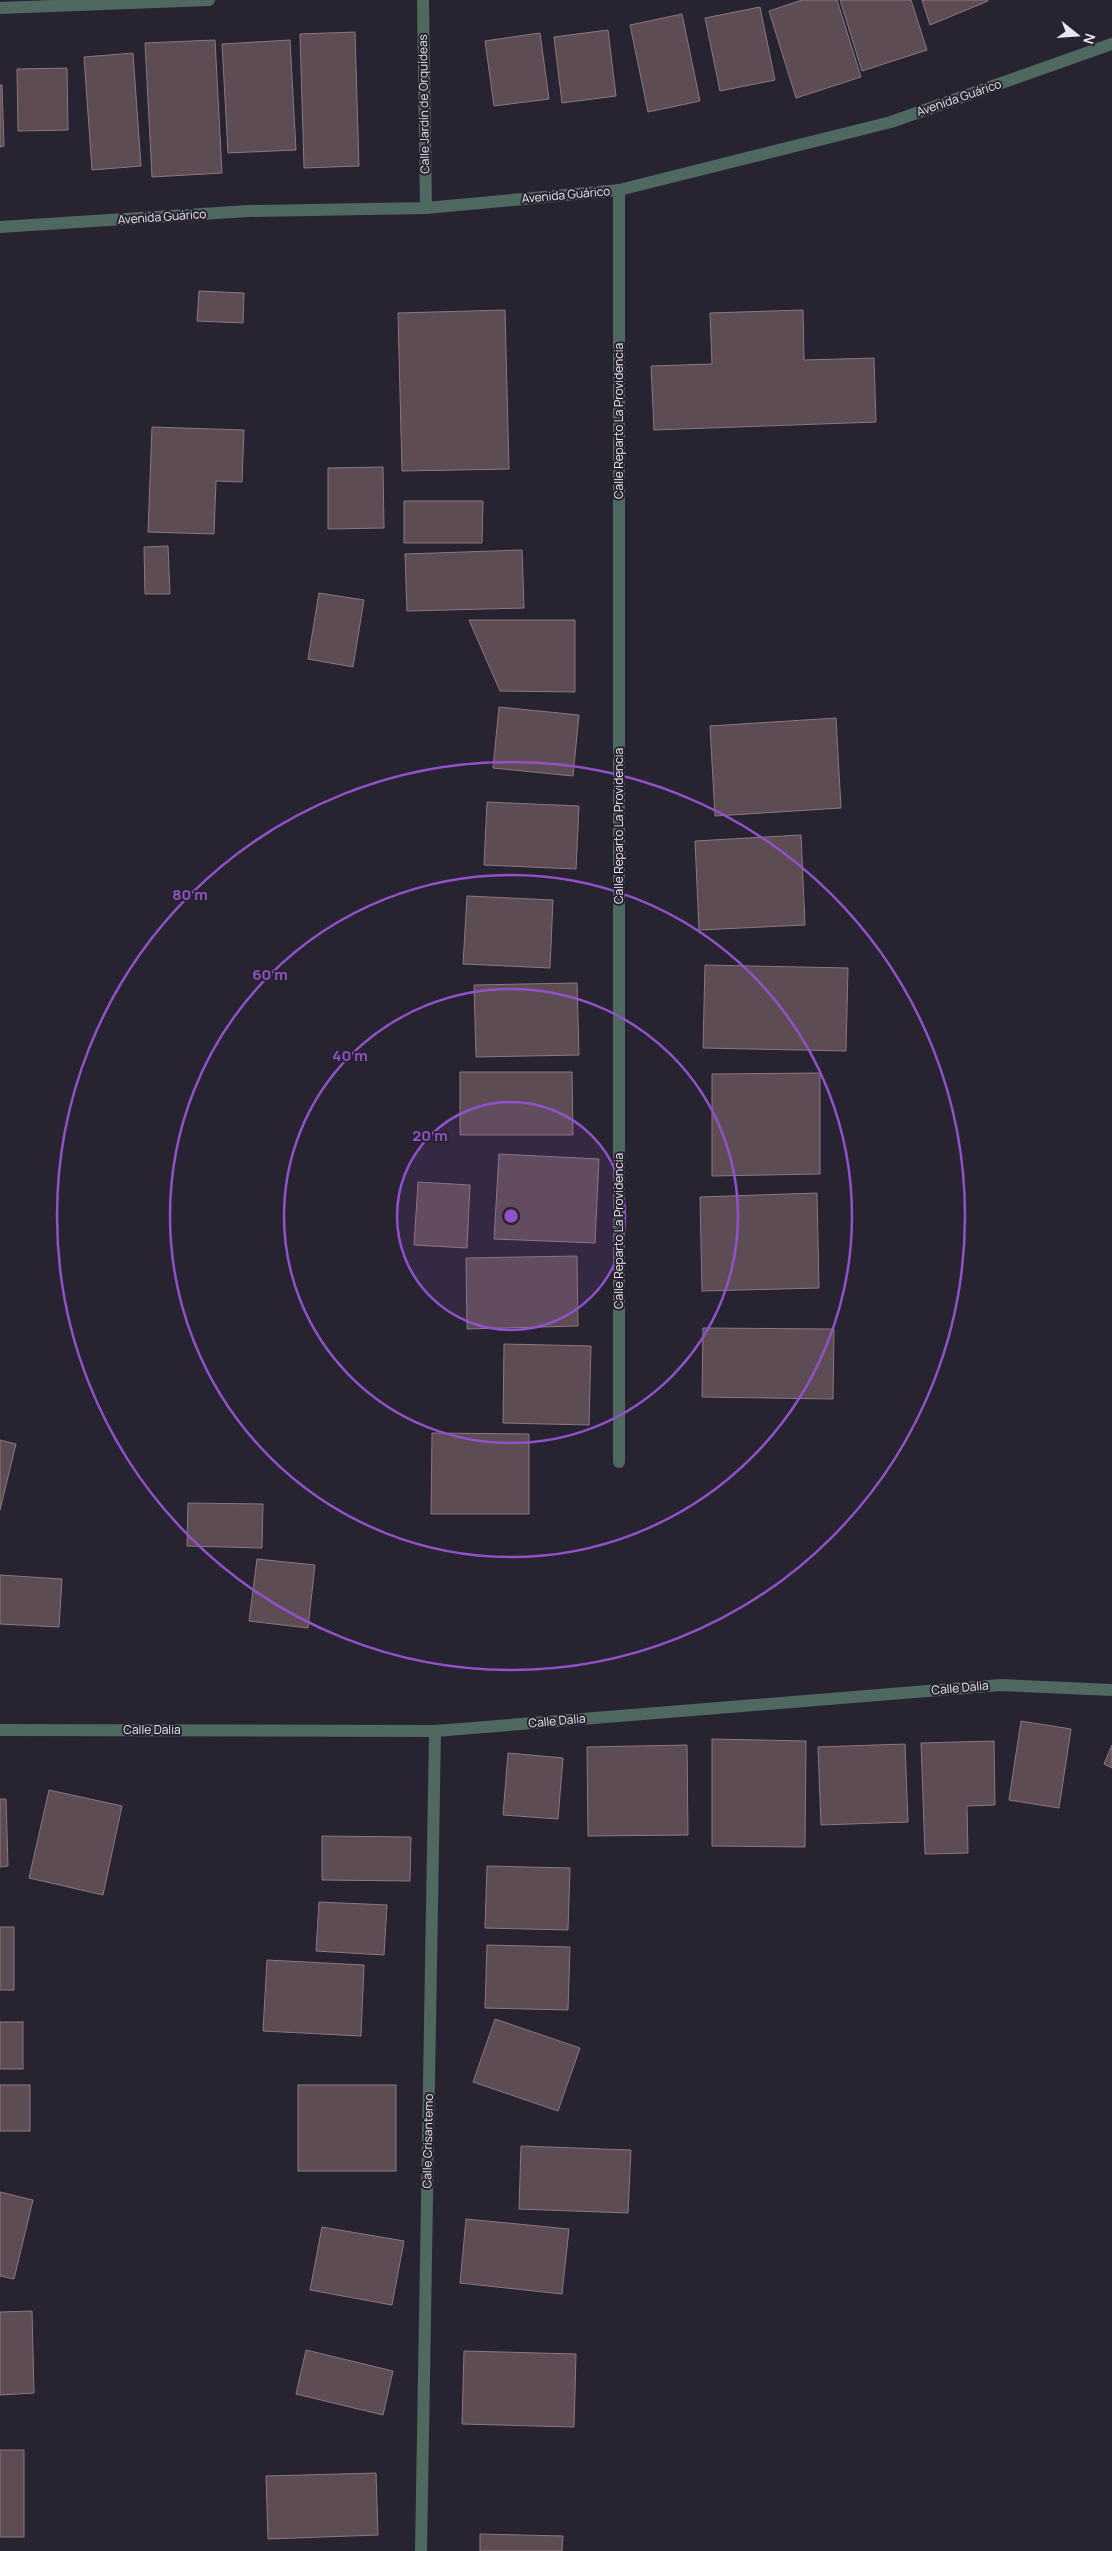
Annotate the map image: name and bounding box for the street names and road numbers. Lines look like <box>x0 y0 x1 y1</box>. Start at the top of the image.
street label: Calle Jardín de Orquídeas <box>414 34 433 174</box>
street label: Avenida Guárico <box>914 75 1004 120</box>
street label: Avenida Guárico <box>521 182 611 207</box>
street label: Avenida Guárico <box>117 205 207 228</box>
street label: Calle Reparto La Providencia <box>610 343 627 499</box>
street label: Calle Reparto La Providencia <box>610 748 627 904</box>
street label: Calle Reparto La Providencia <box>610 1153 627 1309</box>
street label: Calle Dalia <box>931 1677 989 1698</box>
street label: Calle Dalia <box>528 1710 586 1731</box>
street label: Calle Dalia <box>123 1721 181 1738</box>
street label: Calle Crisantemo <box>418 2093 437 2188</box>

